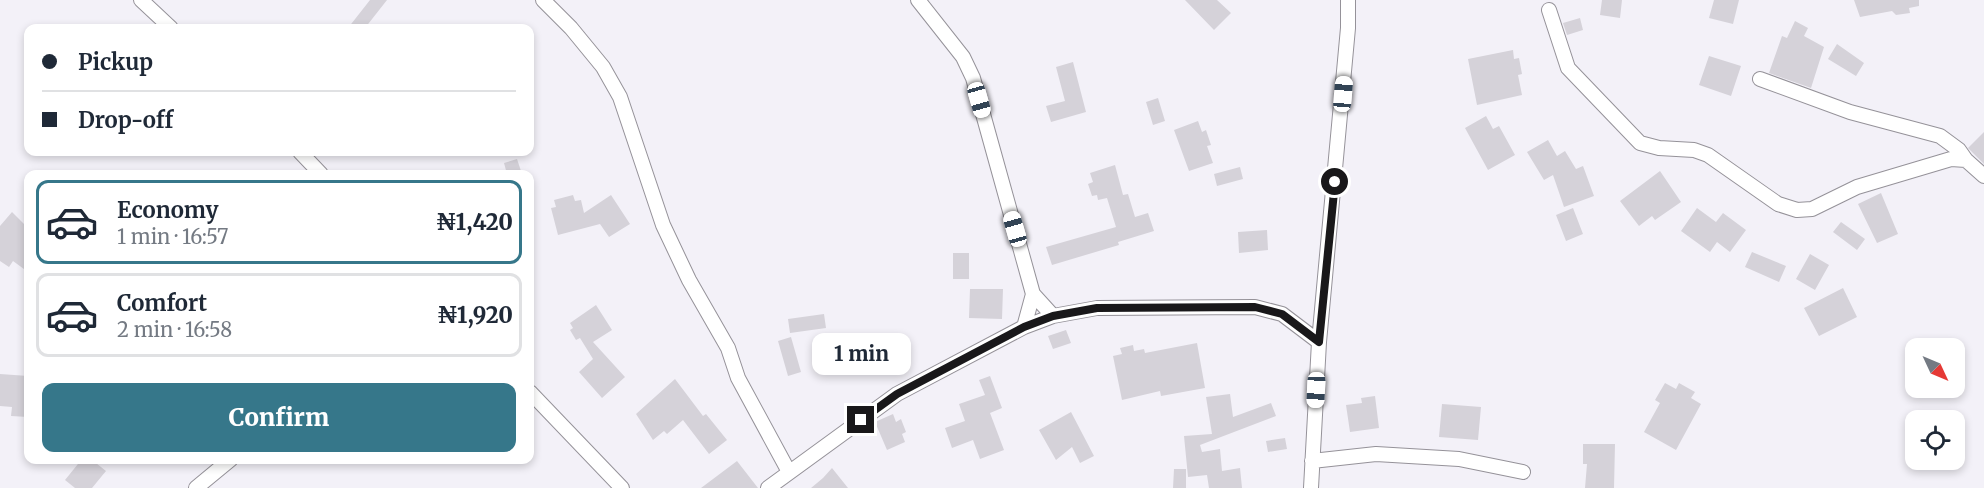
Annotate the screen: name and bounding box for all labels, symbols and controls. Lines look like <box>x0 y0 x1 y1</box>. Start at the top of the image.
text: Pickup <box>78 48 153 76</box>
car <box>1332 75 1354 113</box>
car <box>965 80 993 120</box>
text: Drop-off <box>78 106 173 134</box>
route start <box>1321 168 1348 195</box>
icon: car <box>45 195 99 249</box>
text: Economy <box>117 196 218 224</box>
text: ₦1,420 <box>435 208 513 236</box>
car <box>1001 209 1029 249</box>
text: 1 min · 16:57 <box>117 224 228 249</box>
icon: car <box>45 288 99 342</box>
text: Comfort <box>117 289 207 317</box>
text: ₦1,920 <box>437 301 513 329</box>
text: 2 min · 16:58 <box>117 317 232 342</box>
callout: 1 min <box>812 333 910 375</box>
north arrow <box>1905 338 1965 398</box>
map controls <box>1905 338 1965 470</box>
text: 1 min <box>834 341 889 366</box>
car <box>1306 372 1326 408</box>
button: Confirm <box>42 383 516 452</box>
route end <box>847 406 874 433</box>
button: locate <box>1905 410 1965 470</box>

